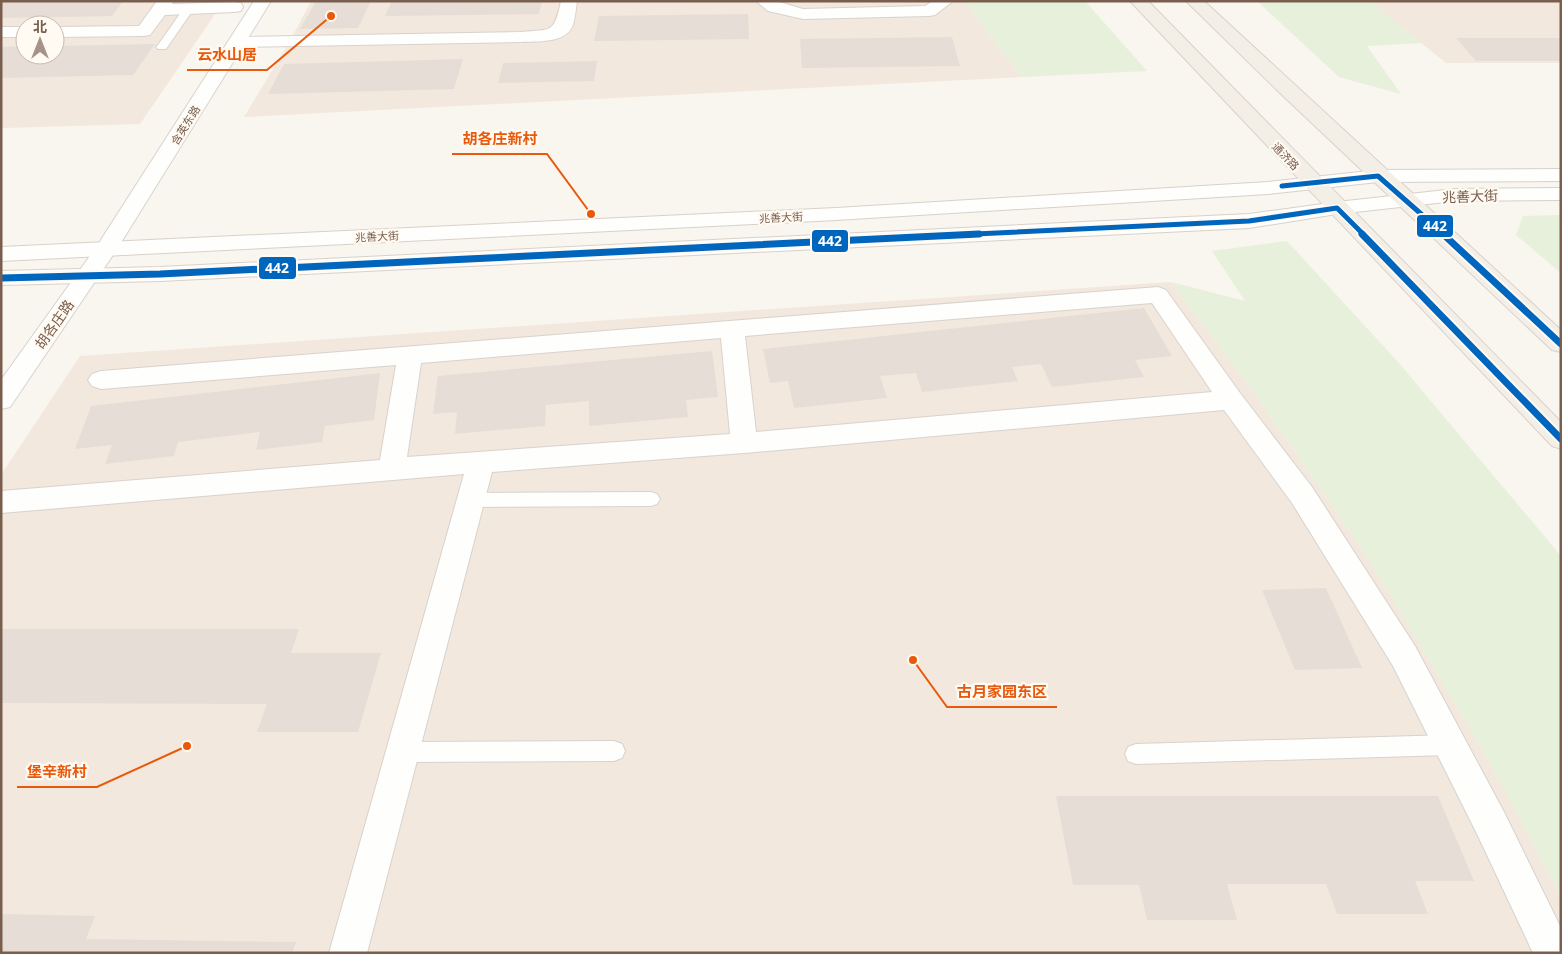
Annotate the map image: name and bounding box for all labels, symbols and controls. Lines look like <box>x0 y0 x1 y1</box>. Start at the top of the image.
north arrow <box>15 15 65 65</box>
text: 北 <box>33 17 47 36</box>
callout: 云水山居 <box>187 40 267 70</box>
text: 云水山居 <box>197 44 257 64</box>
street label: 含英东路 <box>167 102 203 148</box>
callout: 胡各庄新村 <box>452 124 547 154</box>
text: 胡各庄新村 <box>462 128 538 148</box>
street label: 通济路 <box>1269 139 1303 173</box>
street label: 兆善大街 <box>1442 186 1498 206</box>
street label: 兆善大街 <box>759 208 803 226</box>
line badge: 442 <box>1416 214 1454 238</box>
text: 442 <box>1423 216 1447 235</box>
street label: 兆善大街 <box>355 227 399 245</box>
line badge: 442 <box>811 229 849 253</box>
text: 442 <box>818 231 842 250</box>
line badge: 442 <box>258 256 297 280</box>
text: 442 <box>265 258 289 277</box>
street label: 胡各庄路 <box>30 296 78 352</box>
callout: 古月家园东区 <box>947 677 1057 707</box>
text: 古月家园东区 <box>957 681 1047 701</box>
callout: 堡辛新村 <box>17 757 97 787</box>
text: 堡辛新村 <box>27 761 87 781</box>

